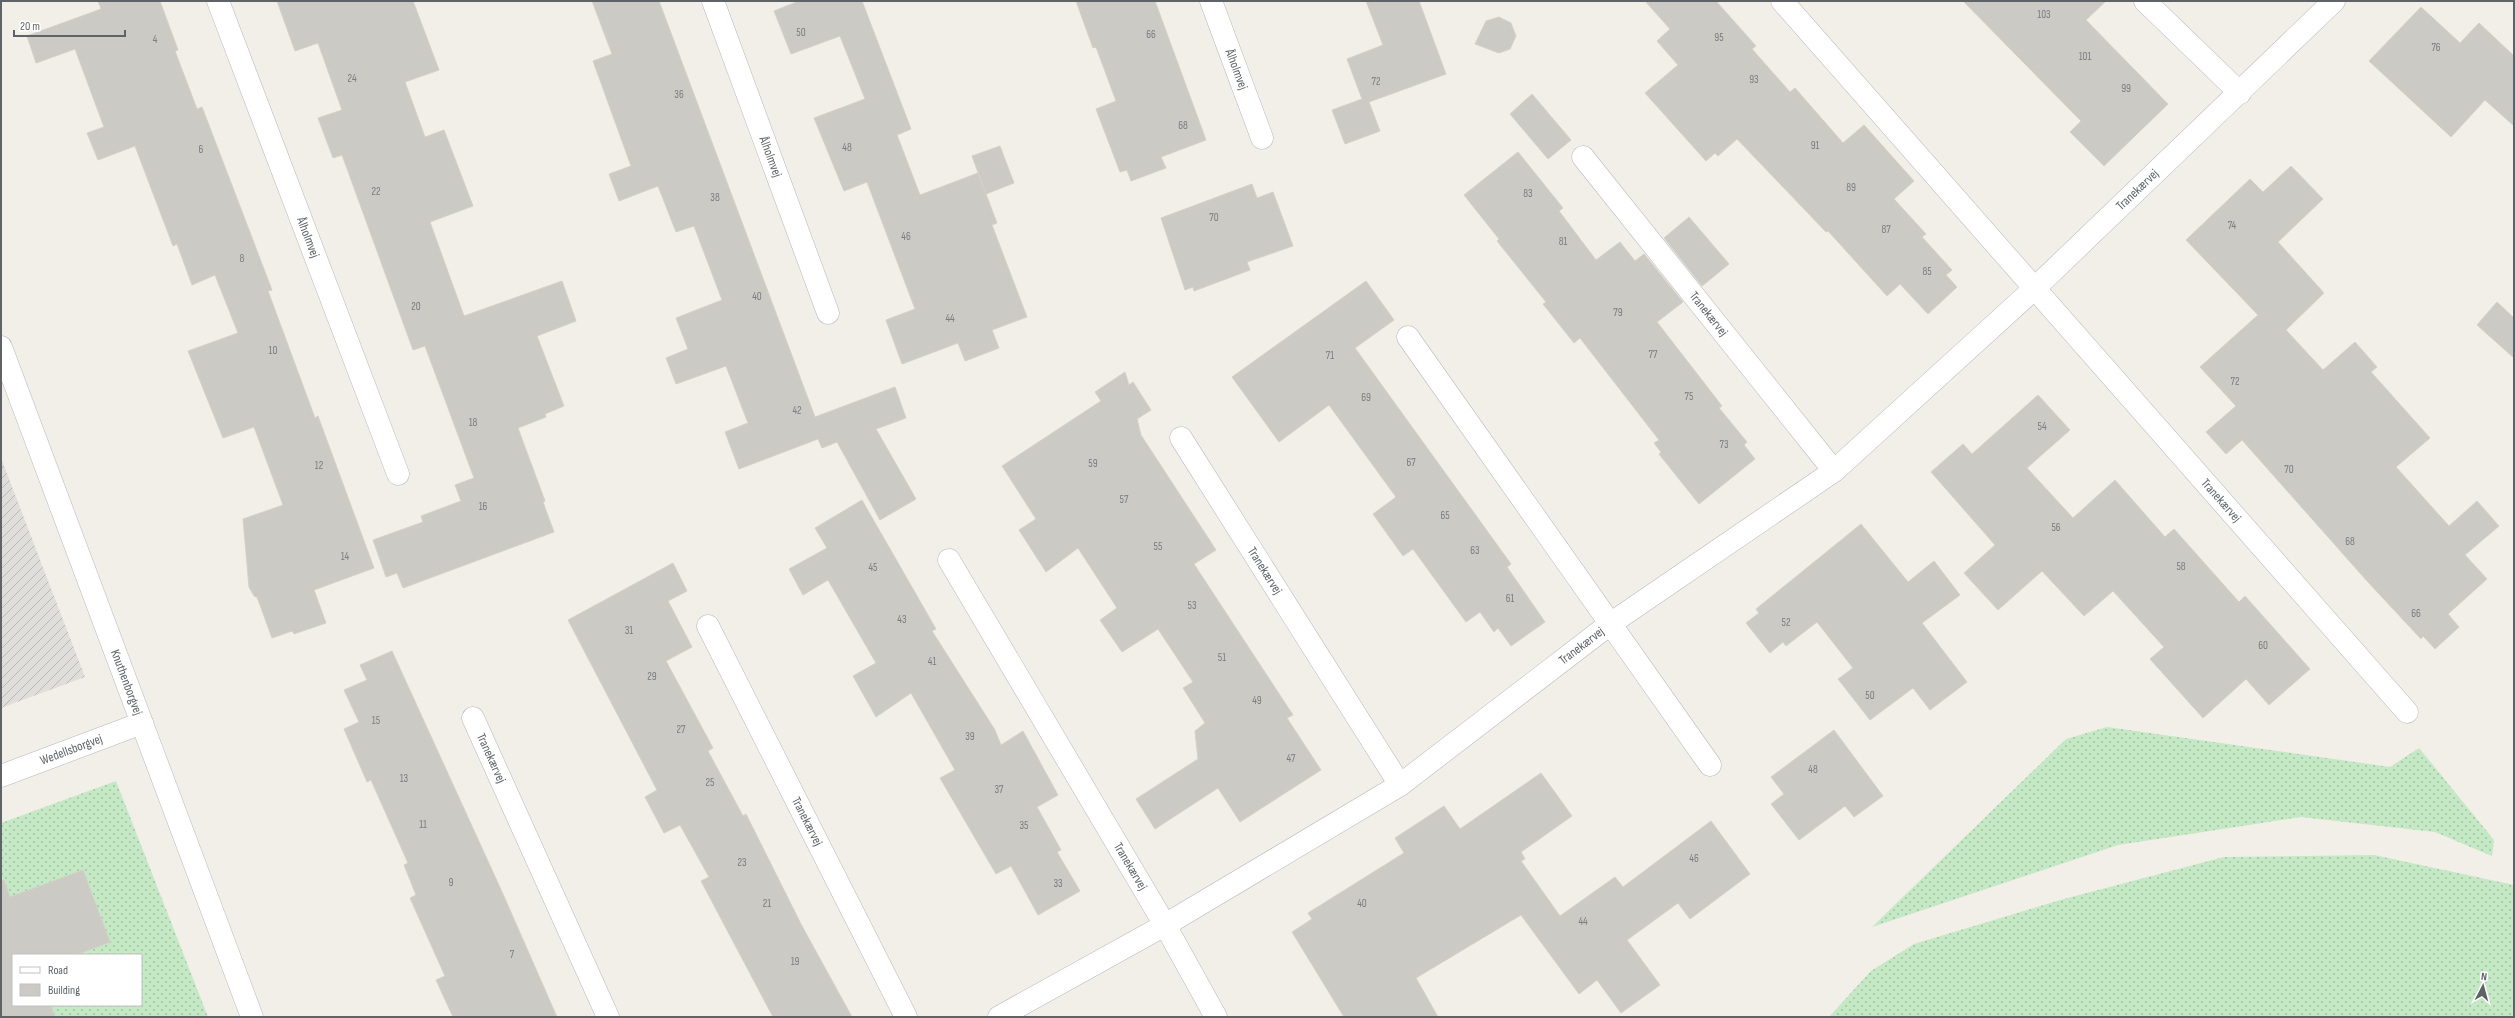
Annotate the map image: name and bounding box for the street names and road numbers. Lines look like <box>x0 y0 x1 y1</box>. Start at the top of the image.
street label: Ålholmvej <box>1221 46 1251 92</box>
street label: Ålholmvej <box>755 133 785 179</box>
street label: Tranekærvej <box>2113 166 2162 214</box>
street label: Ålholmvej <box>293 214 323 260</box>
street label: Tranekærvej <box>1686 288 1731 340</box>
street label: Tranekærvej <box>2198 475 2244 526</box>
street label: Tranekærvej <box>1244 544 1286 597</box>
street label: Tranekærvej <box>1556 623 1607 668</box>
street label: Knuthenborgvej <box>107 647 146 717</box>
street label: Wedellsborgvej <box>38 731 105 769</box>
street label: Tranekærvej <box>473 731 509 785</box>
street label: Tranekærvej <box>788 794 826 849</box>
street label: Tranekærvej <box>1110 840 1151 893</box>

